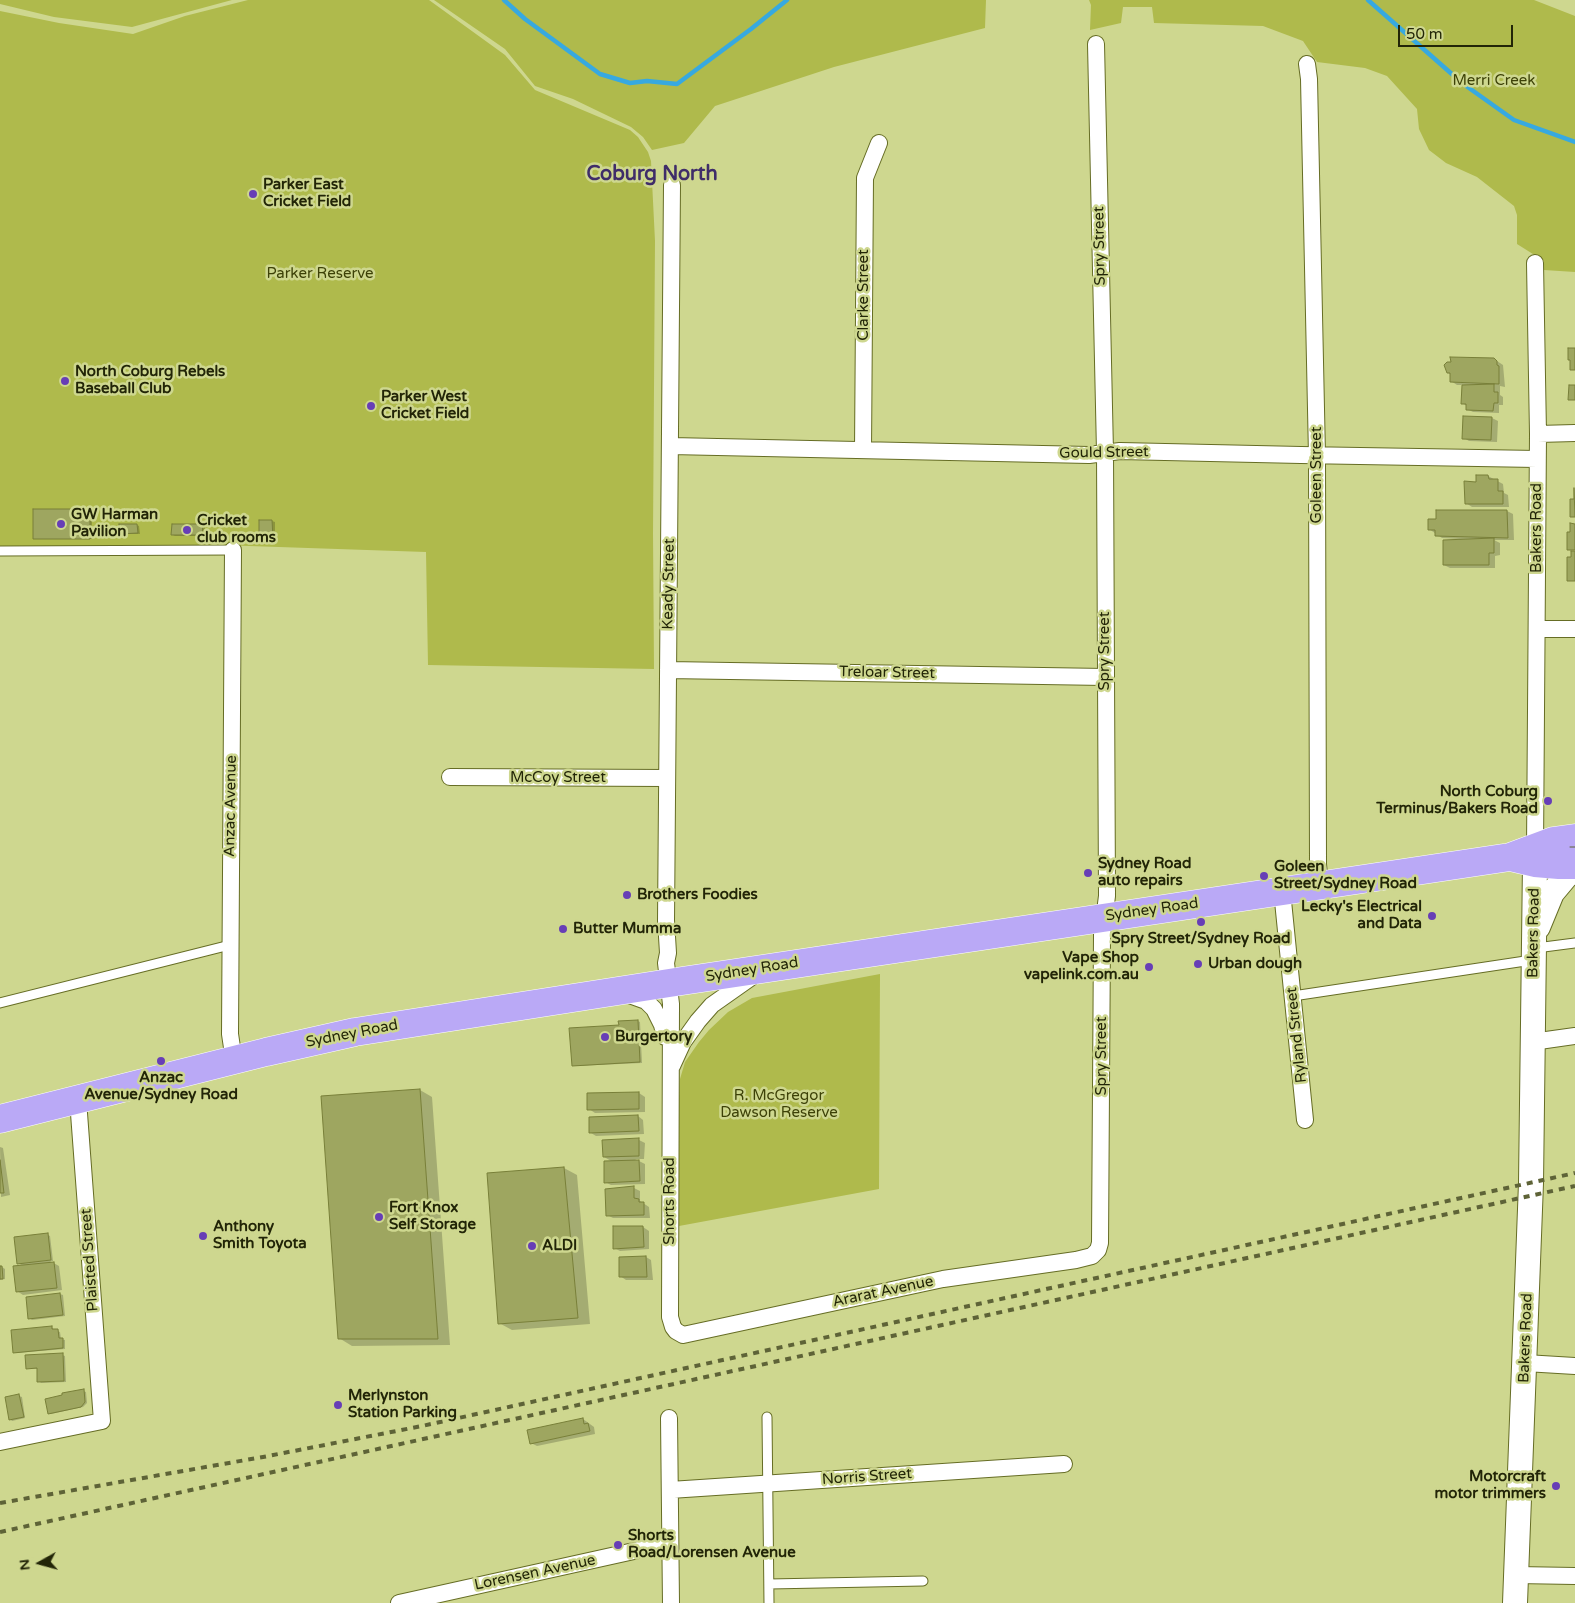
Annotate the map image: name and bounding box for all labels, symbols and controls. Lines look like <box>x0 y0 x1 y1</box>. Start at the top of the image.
scale bar <box>1400 15 1515 47</box>
text: 50 m <box>1406 25 1443 43</box>
park label: Merri Creek <box>1453 72 1535 90</box>
district label: Coburg North <box>586 163 718 187</box>
place label: Parker East Cricket Field <box>263 176 351 211</box>
marker: Parker East Cricket Field <box>247 188 259 200</box>
street label: Spry Street <box>1090 206 1110 286</box>
street label: Clarke Street <box>855 249 873 341</box>
park label: Parker Reserve <box>267 265 373 283</box>
place label: North Coburg Rebels Baseball Club <box>75 363 225 398</box>
marker: North Coburg Rebels Baseball Club <box>59 375 71 387</box>
place label: Parker West Cricket Field <box>381 388 469 423</box>
marker: Parker West Cricket Field <box>365 400 377 412</box>
street label: Goleen Street <box>1308 426 1326 524</box>
street label: Gould Street <box>1059 443 1149 463</box>
street label: Bakers Road <box>1528 483 1546 573</box>
place label: GW Harman Pavilion <box>71 506 158 541</box>
place label: Cricket club rooms <box>197 512 276 547</box>
marker: GW Harman Pavilion <box>55 518 67 530</box>
marker: Cricket club rooms <box>181 524 193 536</box>
street label: Keady Street <box>659 538 679 630</box>
street label: Spry Street <box>1096 611 1114 691</box>
street label: Treloar Street <box>839 663 935 683</box>
street label: Anzac Avenue <box>221 755 241 857</box>
street label: McCoy Street <box>510 769 606 787</box>
place label: North Coburg Terminus/Bakers Road <box>1376 783 1538 818</box>
marker: North Coburg Terminus/Bakers Road <box>1542 795 1554 807</box>
place label: Sydney Road auto repairs <box>1098 855 1191 890</box>
place label: Goleen Street/Sydney Road <box>1274 858 1417 893</box>
marker: Sydney Road auto repairs <box>1082 867 1094 879</box>
marker: Goleen Street/Sydney Road <box>1258 870 1270 882</box>
place label: Brothers Foodies <box>637 886 758 904</box>
street label: Bakers Road <box>1524 888 1544 978</box>
marker: Brothers Foodies <box>621 889 633 901</box>
street label: Sydney Road <box>1105 895 1199 925</box>
place label: Lecky's Electrical and Data <box>1301 898 1422 933</box>
marker: Lecky's Electrical and Data <box>1426 910 1438 922</box>
marker: Spry Street/Sydney Road <box>1195 916 1207 928</box>
place label: Butter Mumma <box>573 920 681 938</box>
marker: Butter Mumma <box>557 923 569 935</box>
place label: Spry Street/Sydney Road <box>1111 930 1291 948</box>
place label: Vape Shop vapelink.com.au <box>1024 949 1139 984</box>
street label: Sydney Road <box>704 954 800 986</box>
place label: Urban dough <box>1208 955 1302 973</box>
marker: Urban dough <box>1192 958 1204 970</box>
marker: Vape Shop vapelink.com.au <box>1143 961 1155 973</box>
street label: Ryland Street <box>1283 986 1311 1084</box>
street label: Sydney Road <box>304 1016 400 1052</box>
street label: Spry Street <box>1093 1016 1111 1096</box>
place label: Burgertory <box>615 1028 692 1046</box>
marker: Burgertory <box>599 1031 611 1043</box>
marker: Anzac Avenue/Sydney Road <box>155 1055 167 1067</box>
place label: Anzac Avenue/Sydney Road <box>84 1069 238 1104</box>
park label: R. McGregor Dawson Reserve <box>720 1087 838 1122</box>
street label: Shorts Road <box>661 1157 679 1245</box>
place label: Fort Knox Self Storage <box>389 1199 476 1234</box>
street label: Plaisted Street <box>77 1208 103 1312</box>
marker: Fort Knox Self Storage <box>373 1211 385 1223</box>
place label: Anthony Smith Toyota <box>213 1218 307 1253</box>
marker: Anthony Smith Toyota <box>197 1230 209 1242</box>
place label: ALDI <box>542 1237 577 1255</box>
marker: ALDI <box>526 1240 538 1252</box>
street label: Ararat Avenue <box>831 1273 935 1311</box>
street label: Bakers Road <box>1515 1293 1537 1383</box>
place label: Merlynston Station Parking <box>348 1387 457 1422</box>
marker: Merlynston Station Parking <box>332 1399 344 1411</box>
street label: Norris Street <box>821 1465 913 1489</box>
place label: Motorcraft motor trimmers <box>1435 1468 1546 1503</box>
marker: Motorcraft motor trimmers <box>1550 1480 1562 1492</box>
place label: Shorts Road/Lorensen Avenue <box>628 1527 796 1562</box>
north arrow <box>15 1538 65 1588</box>
marker: Shorts Road/Lorensen Avenue <box>612 1539 624 1551</box>
street label: Lorensen Avenue <box>473 1551 597 1595</box>
text: N <box>15 1558 34 1572</box>

